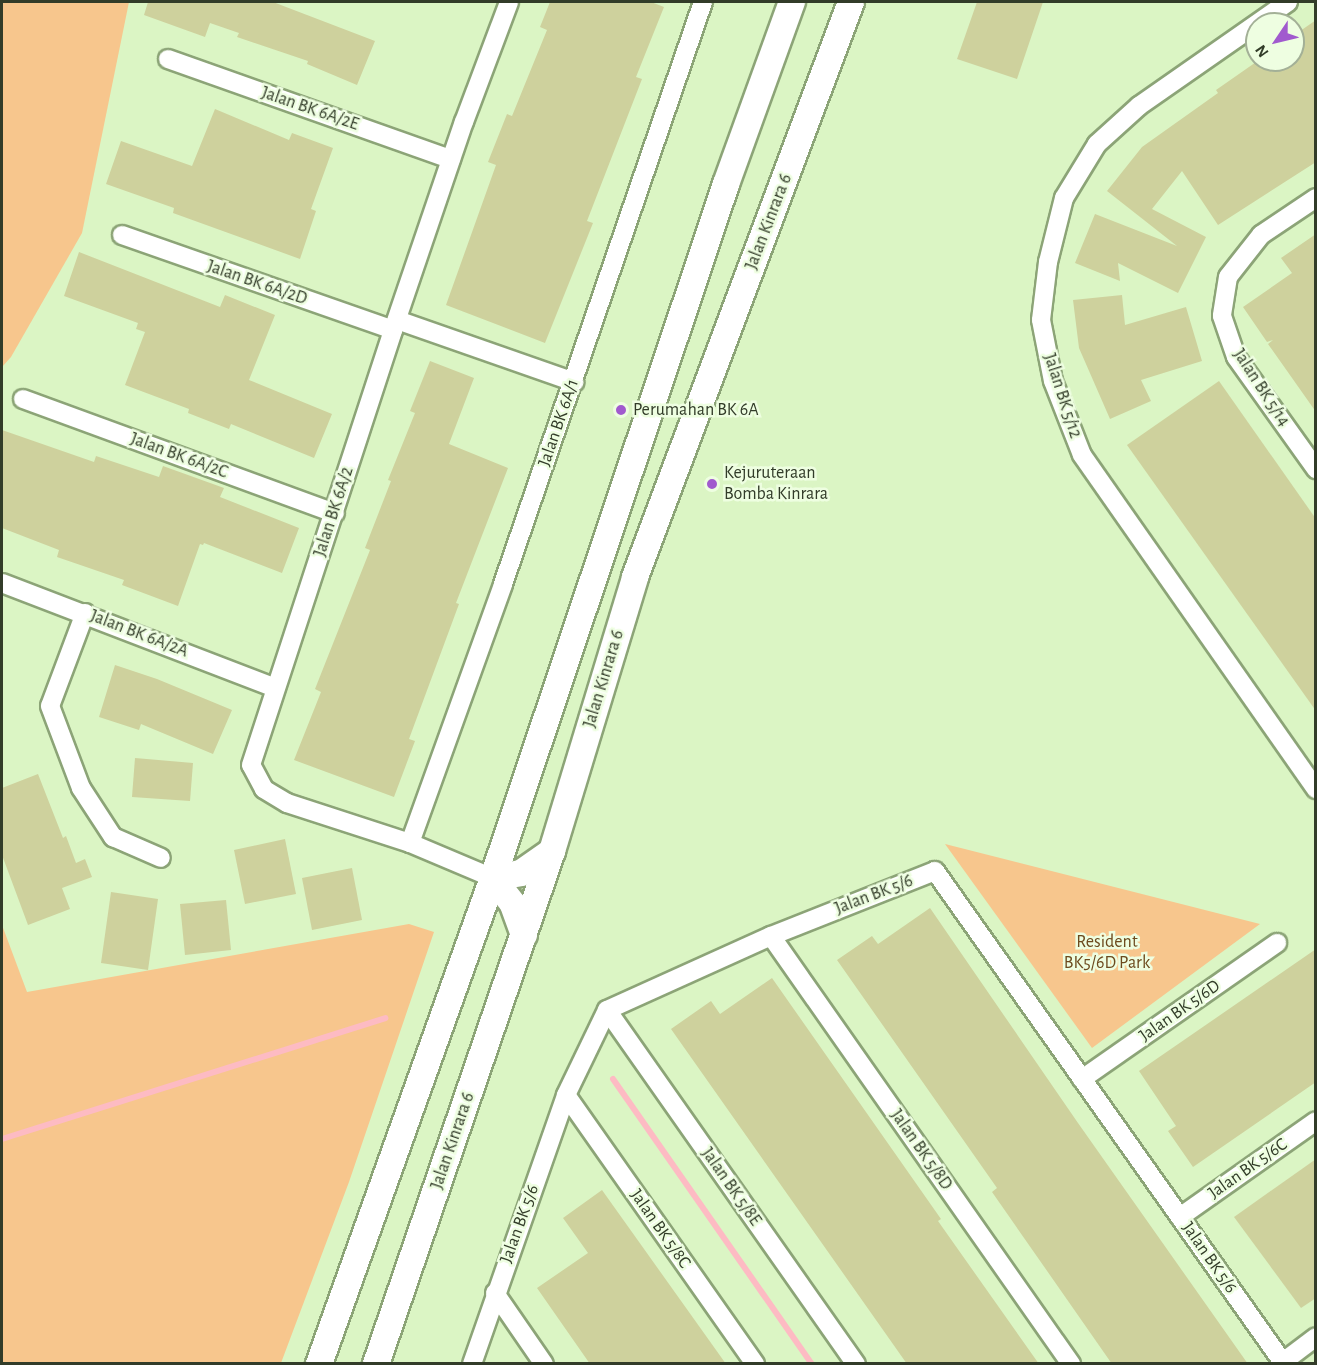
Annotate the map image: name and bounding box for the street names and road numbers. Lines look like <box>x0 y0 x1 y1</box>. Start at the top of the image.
street label: Jalan BK 6A/2E <box>258 82 362 136</box>
street label: Jalan Kinrara 6 <box>741 171 797 273</box>
street label: Jalan BK 6A/2D <box>204 256 310 310</box>
street label: Jalan BK 5/14 <box>1228 345 1294 431</box>
street label: Jalan BK 5/12 <box>1038 351 1086 441</box>
street label: Jalan BK 6A/1 <box>534 376 584 470</box>
street label: Jalan BK 6A/2C <box>127 428 231 484</box>
street label: Jalan BK 6A/2 <box>309 464 359 560</box>
street label: Jalan BK 6A/2A <box>87 605 191 663</box>
street label: Jalan Kinrara 6 <box>579 628 629 730</box>
street label: Jalan BK 5/6 <box>832 870 916 920</box>
street label: Jalan BK 5/6D <box>1135 975 1225 1047</box>
street label: Jalan Kinrara 6 <box>426 1090 480 1192</box>
street label: Jalan BK 5/8D <box>885 1105 957 1195</box>
street label: Jalan BK 5/6C <box>1204 1134 1292 1204</box>
street label: Jalan BK 5/8E <box>696 1144 766 1230</box>
street label: Jalan BK 5/6 <box>496 1182 544 1266</box>
street label: Jalan BK 5/8C <box>625 1185 695 1273</box>
street label: Jalan BK 5/6 <box>1177 1218 1241 1298</box>

